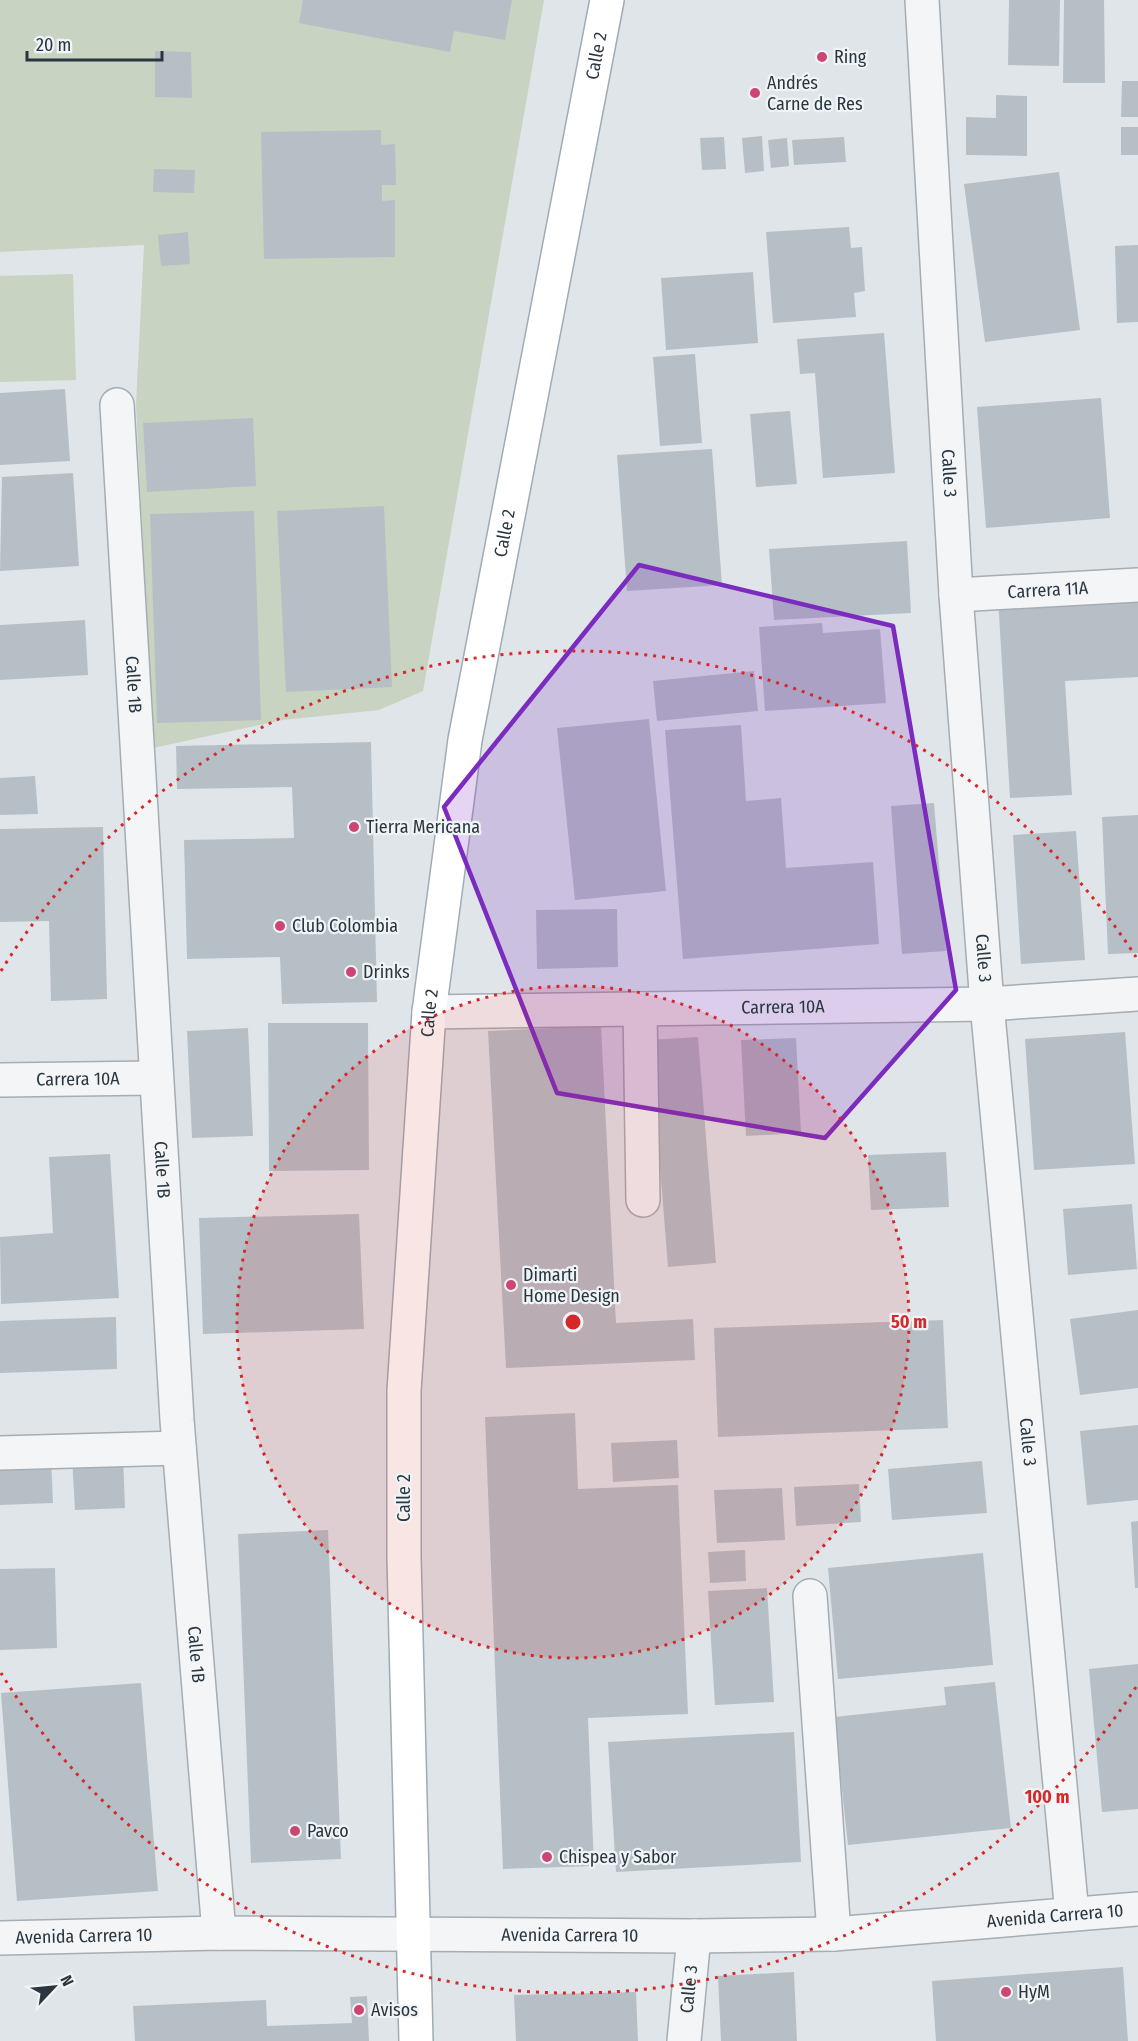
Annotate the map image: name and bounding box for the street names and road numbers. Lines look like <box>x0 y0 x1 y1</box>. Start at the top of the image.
street label: Calle 2 <box>581 30 612 82</box>
street label: Calle 3 <box>937 448 961 498</box>
street label: Calle 2 <box>489 507 520 559</box>
street label: Carrera 11A <box>1007 577 1089 603</box>
street label: Calle 1B <box>121 655 146 714</box>
street label: Calle 3 <box>971 933 996 983</box>
street label: Calle 2 <box>416 988 443 1038</box>
street label: Carrera 10A <box>741 995 825 1019</box>
street label: Carrera 10A <box>36 1067 120 1091</box>
street label: Calle 1B <box>150 1141 175 1199</box>
street label: Calle 3 <box>1015 1417 1041 1467</box>
street label: Calle 2 <box>393 1474 415 1522</box>
street label: Calle 1B <box>183 1625 209 1684</box>
street label: Avenida Carrera 10 <box>986 1899 1124 1932</box>
street label: Avenida Carrera 10 <box>15 1924 153 1949</box>
street label: Avenida Carrera 10 <box>501 1924 639 1947</box>
street label: Calle 3 <box>676 1964 702 2014</box>

